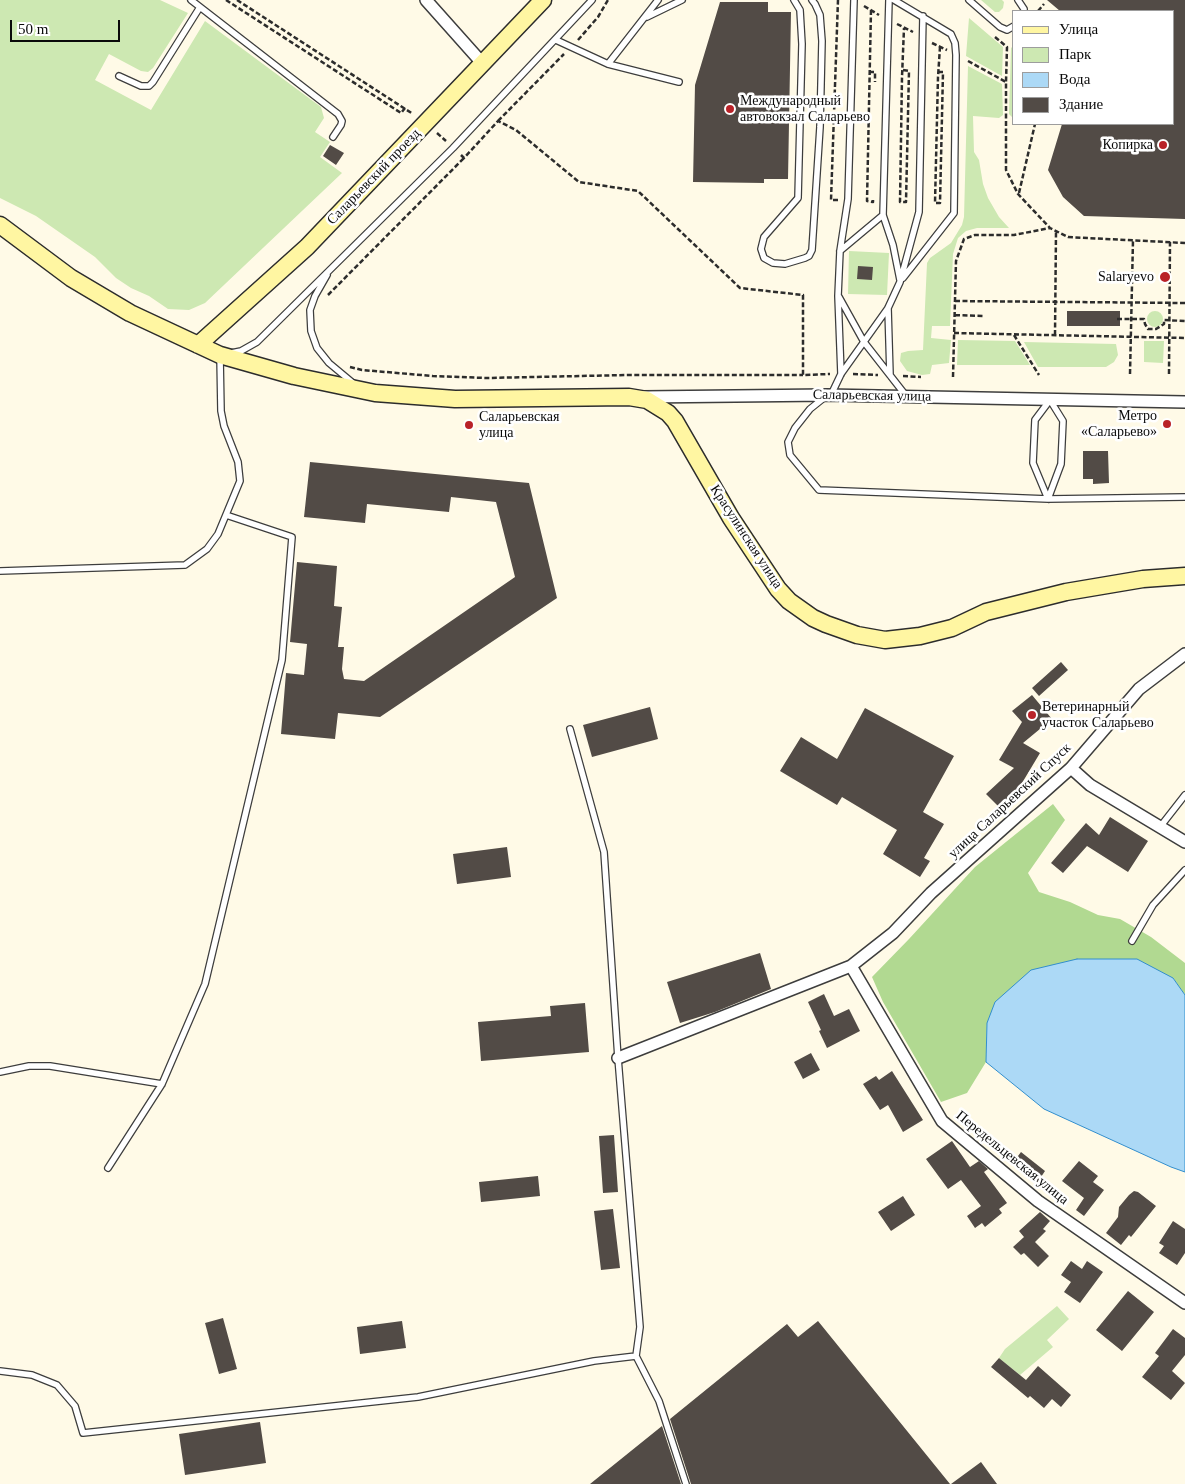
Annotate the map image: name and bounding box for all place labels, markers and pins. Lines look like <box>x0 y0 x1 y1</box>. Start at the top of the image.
place label: Международный автовокзал Саларьево <box>740 93 870 125</box>
marker: Международный автовокзал Саларьево <box>724 103 736 115</box>
place label: Копирка <box>1103 137 1153 153</box>
marker: Копирка <box>1157 139 1169 151</box>
place label: Salaryevo <box>1098 269 1154 285</box>
marker: Salaryevo <box>1158 270 1172 284</box>
place label: Метро «Саларьево» <box>1081 408 1157 441</box>
place label: Саларьевская улица <box>479 409 559 442</box>
marker: Метро «Саларьево» <box>1161 418 1173 430</box>
marker: Саларьевская улица <box>463 419 475 431</box>
place label: Ветеринарный участок Саларьево <box>1042 699 1154 732</box>
marker: Ветеринарный участок Саларьево <box>1026 709 1038 721</box>

